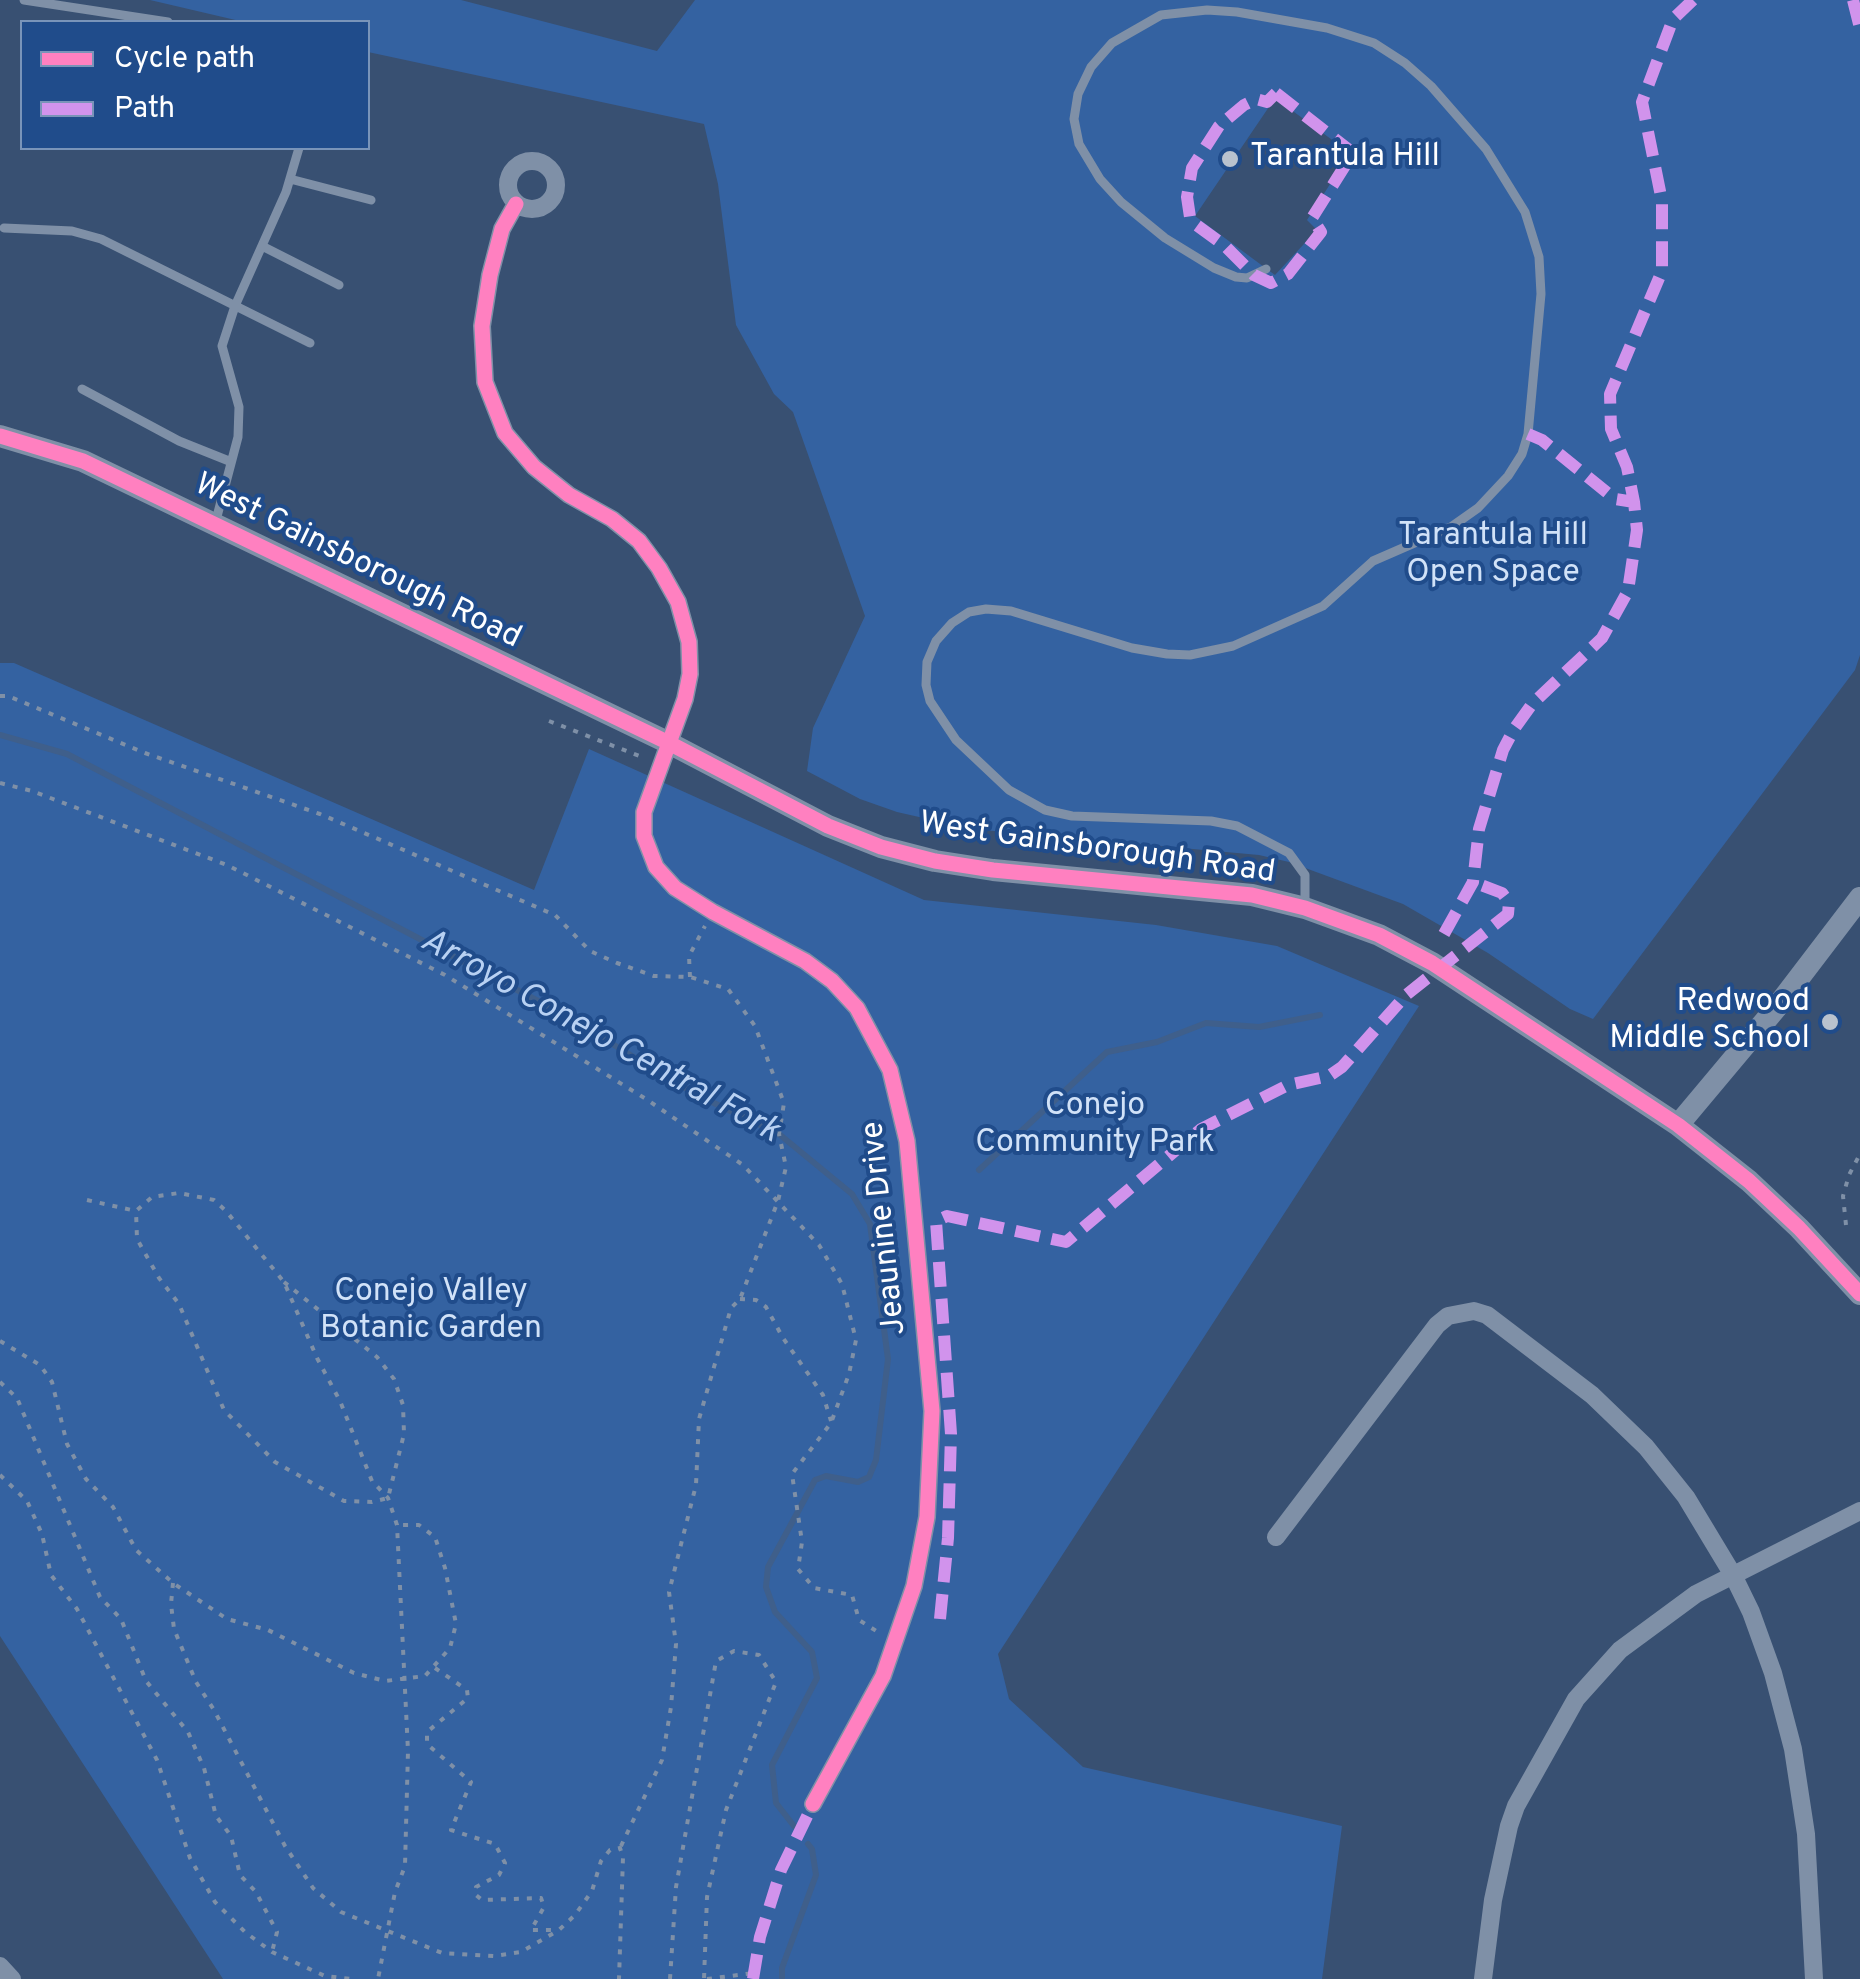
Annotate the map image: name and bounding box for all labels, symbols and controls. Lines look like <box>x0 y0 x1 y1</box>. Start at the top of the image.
legend <box>20 20 370 150</box>
text: Cycle path <box>114 41 255 78</box>
text: Path <box>114 91 175 128</box>
place label: Tarantula Hill <box>1250 140 1440 178</box>
marker: Tarantula Hill <box>1219 148 1241 170</box>
street label: West Gainsborough Road <box>187 467 527 659</box>
park label: Tarantula Hill Open Space <box>1398 519 1588 594</box>
street label: West Gainsborough Road <box>917 806 1277 894</box>
water label: Arroyo Conejo Central Fork <box>412 922 786 1154</box>
place label: Redwood Middle School <box>1609 985 1810 1060</box>
marker: Redwood Middle School <box>1819 1011 1841 1033</box>
park label: Conejo Community Park <box>975 1089 1215 1164</box>
street label: Jeaunine Drive <box>856 1119 916 1337</box>
park label: Conejo Valley Botanic Garden <box>320 1275 542 1350</box>

